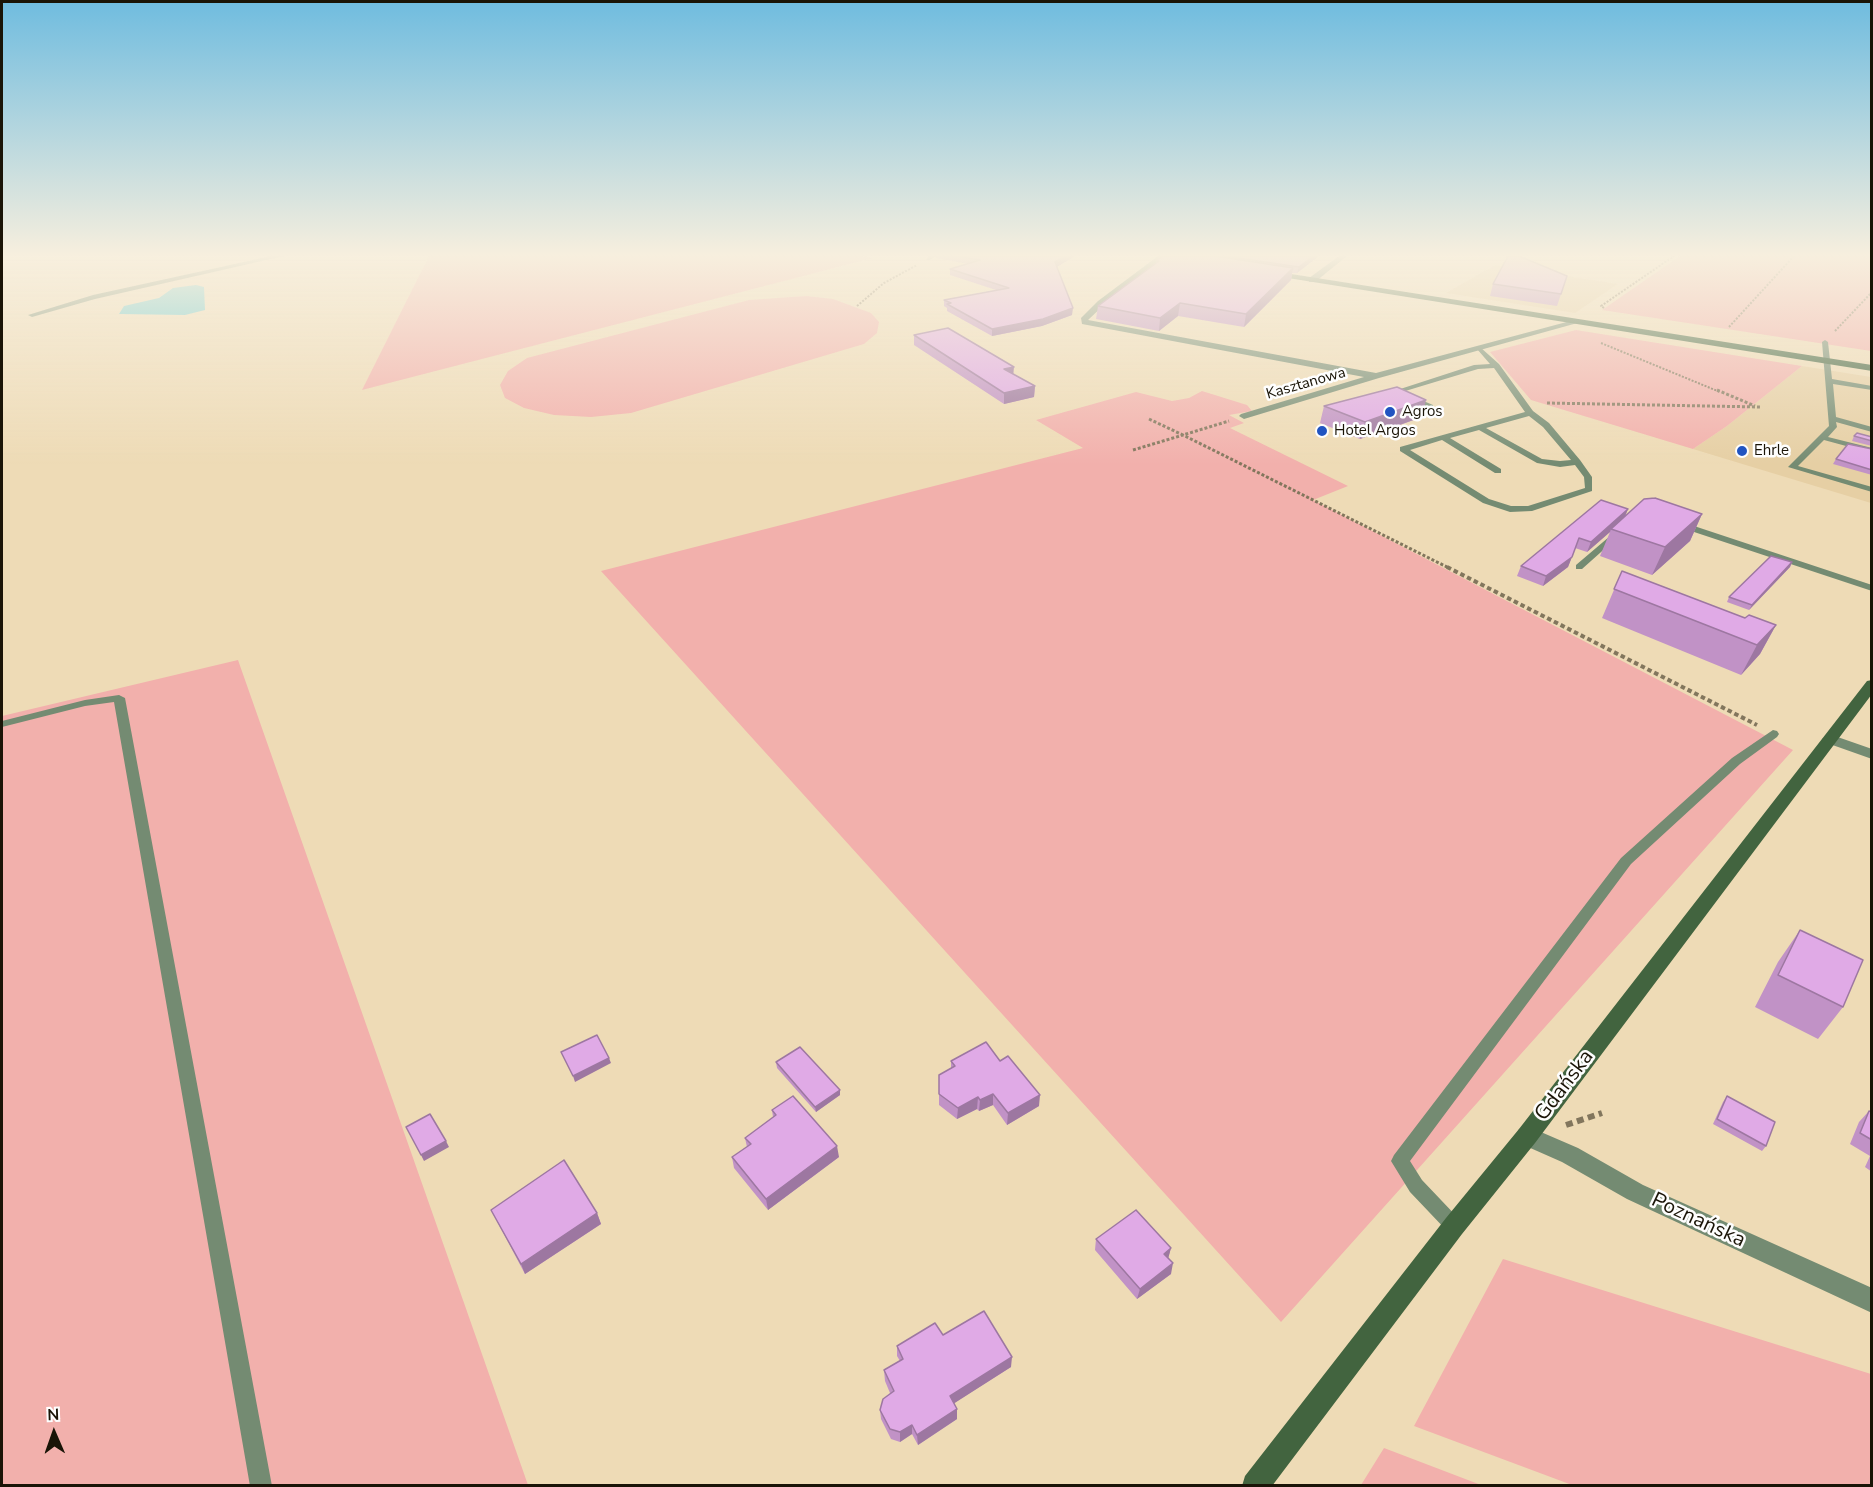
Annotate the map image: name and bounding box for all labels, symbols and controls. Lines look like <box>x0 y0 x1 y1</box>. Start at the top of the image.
street label: Kasztanowa <box>1264 364 1348 404</box>
place label: Agros <box>1402 403 1442 421</box>
marker: Agros <box>1383 405 1397 419</box>
place label: Hotel Argos <box>1334 422 1416 440</box>
marker: Hotel Argos <box>1315 424 1329 438</box>
place label: Ehrle <box>1754 442 1789 460</box>
marker: Ehrle <box>1735 444 1749 458</box>
street label: Gdańska <box>1530 1046 1600 1126</box>
street label: Poznańska <box>1647 1188 1749 1254</box>
north arrow <box>24 1403 84 1463</box>
text: N <box>47 1404 60 1426</box>

